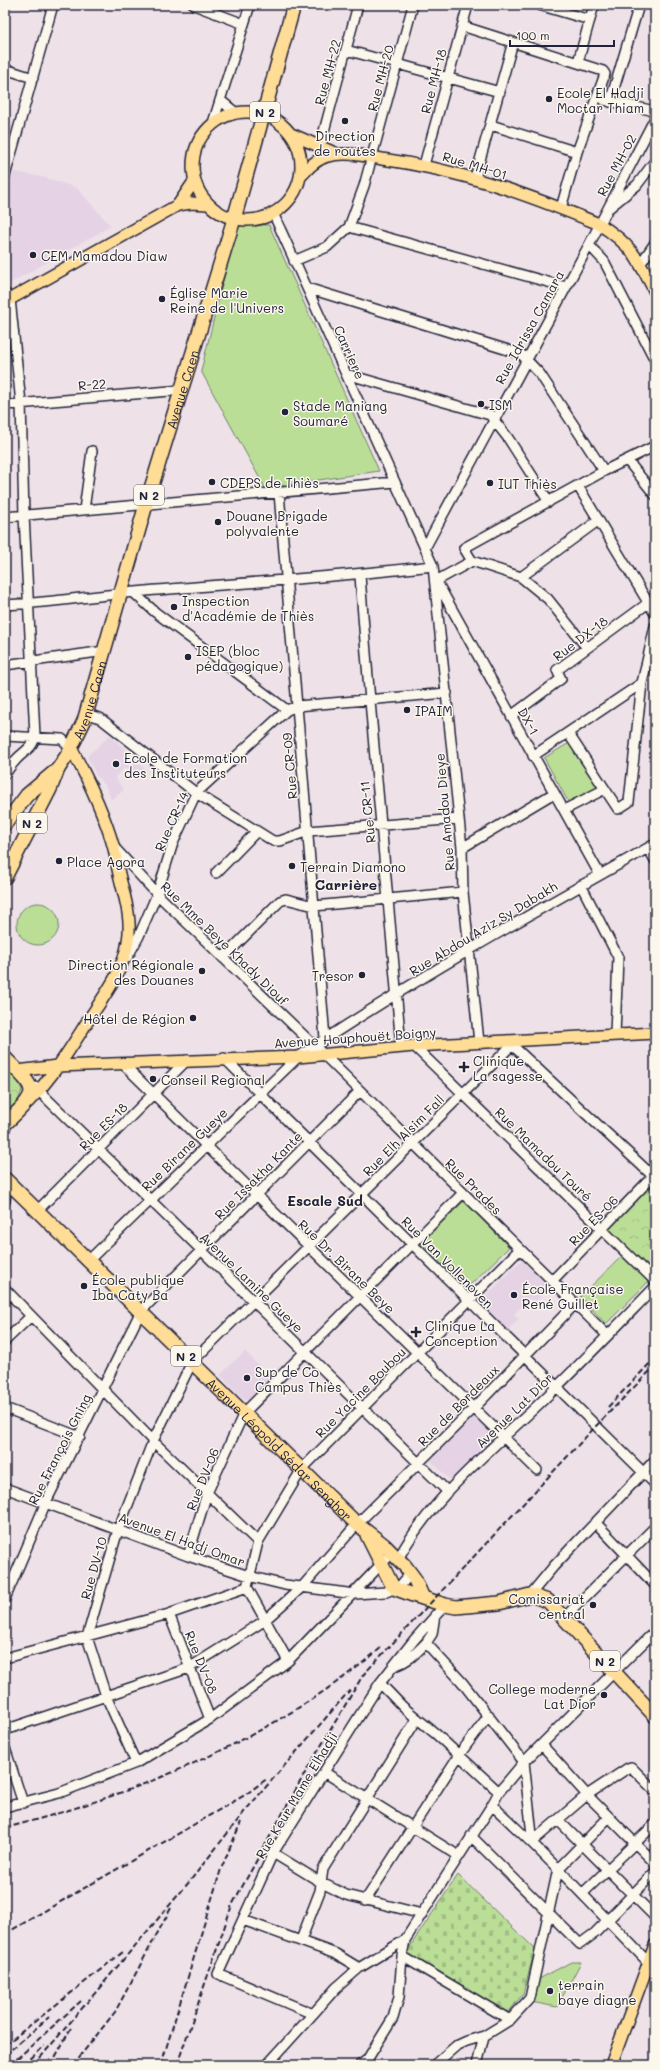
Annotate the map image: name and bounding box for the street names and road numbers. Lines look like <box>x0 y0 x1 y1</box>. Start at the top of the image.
street label: Rue MH-22 <box>310 37 344 107</box>
street label: Rue MH-20 <box>363 43 397 113</box>
street label: Rue MH-18 <box>416 47 450 115</box>
road number: N 2 <box>250 102 280 122</box>
street label: Rue MH-02 <box>593 131 639 199</box>
street label: Rue MH-01 <box>441 147 509 183</box>
street label: Rue Idrissa Camara <box>491 267 567 387</box>
street label: Carriere <box>331 322 369 382</box>
street label: Avenue Caen <box>161 348 202 431</box>
street label: R-22 <box>77 374 107 394</box>
road number: N 2 <box>134 485 164 505</box>
street label: Rue DX-18 <box>549 612 611 664</box>
street label: Avenue Caen <box>68 658 109 742</box>
street label: DX-1 <box>515 704 543 738</box>
street label: Rue CR-09 <box>278 732 300 800</box>
street label: Rue Amadou Dieye <box>430 752 458 872</box>
street label: Rue CR-11 <box>355 780 379 844</box>
street label: Rue CR-14 <box>150 788 192 854</box>
road number: N 2 <box>17 813 47 833</box>
street label: Rue Mme Beye Khady Diouf <box>158 877 293 1009</box>
street label: Rue Abdou Aziz Sy Dabakh <box>406 877 560 979</box>
street label: Avenue Houphouët Boigny <box>273 1023 437 1051</box>
street label: Rue Elh Alsim Fall <box>359 1091 447 1179</box>
street label: Rue ES-18 <box>75 1098 131 1154</box>
street label: Rue Mamadou Touré <box>492 1103 596 1205</box>
street label: Rue Birane Gueye <box>137 1104 231 1194</box>
street label: Rue Issakha Kante <box>210 1127 306 1223</box>
street label: Rue Prades <box>442 1154 506 1218</box>
street label: Rue ES-06 <box>565 1191 621 1249</box>
street label: Rue Van Vollenoven <box>398 1212 498 1312</box>
street label: Rue Dr. Birane Beye <box>295 1215 399 1317</box>
street label: Avenue Lamine Gueye <box>197 1228 307 1336</box>
street label: Rue Yacine Boubou <box>311 1343 409 1441</box>
road number: N 2 <box>171 1346 201 1366</box>
street label: Rue de Bordeaux <box>414 1360 503 1449</box>
street label: Avenue Lat Dior <box>472 1369 556 1451</box>
street label: Avenue Léopold Sédar Senghor <box>203 1373 356 1524</box>
street label: Rue François Gning <box>24 1391 94 1507</box>
street label: Rue DV-06 <box>182 1445 222 1513</box>
street label: Avenue El Hadj Omar <box>116 1508 248 1570</box>
street label: Rue DV-10 <box>76 1535 110 1601</box>
street label: Rue DV-08 <box>182 1628 222 1696</box>
road number: N 2 <box>590 1651 620 1671</box>
street label: Rue Keur Mame Elhadji <box>251 1728 341 1862</box>

